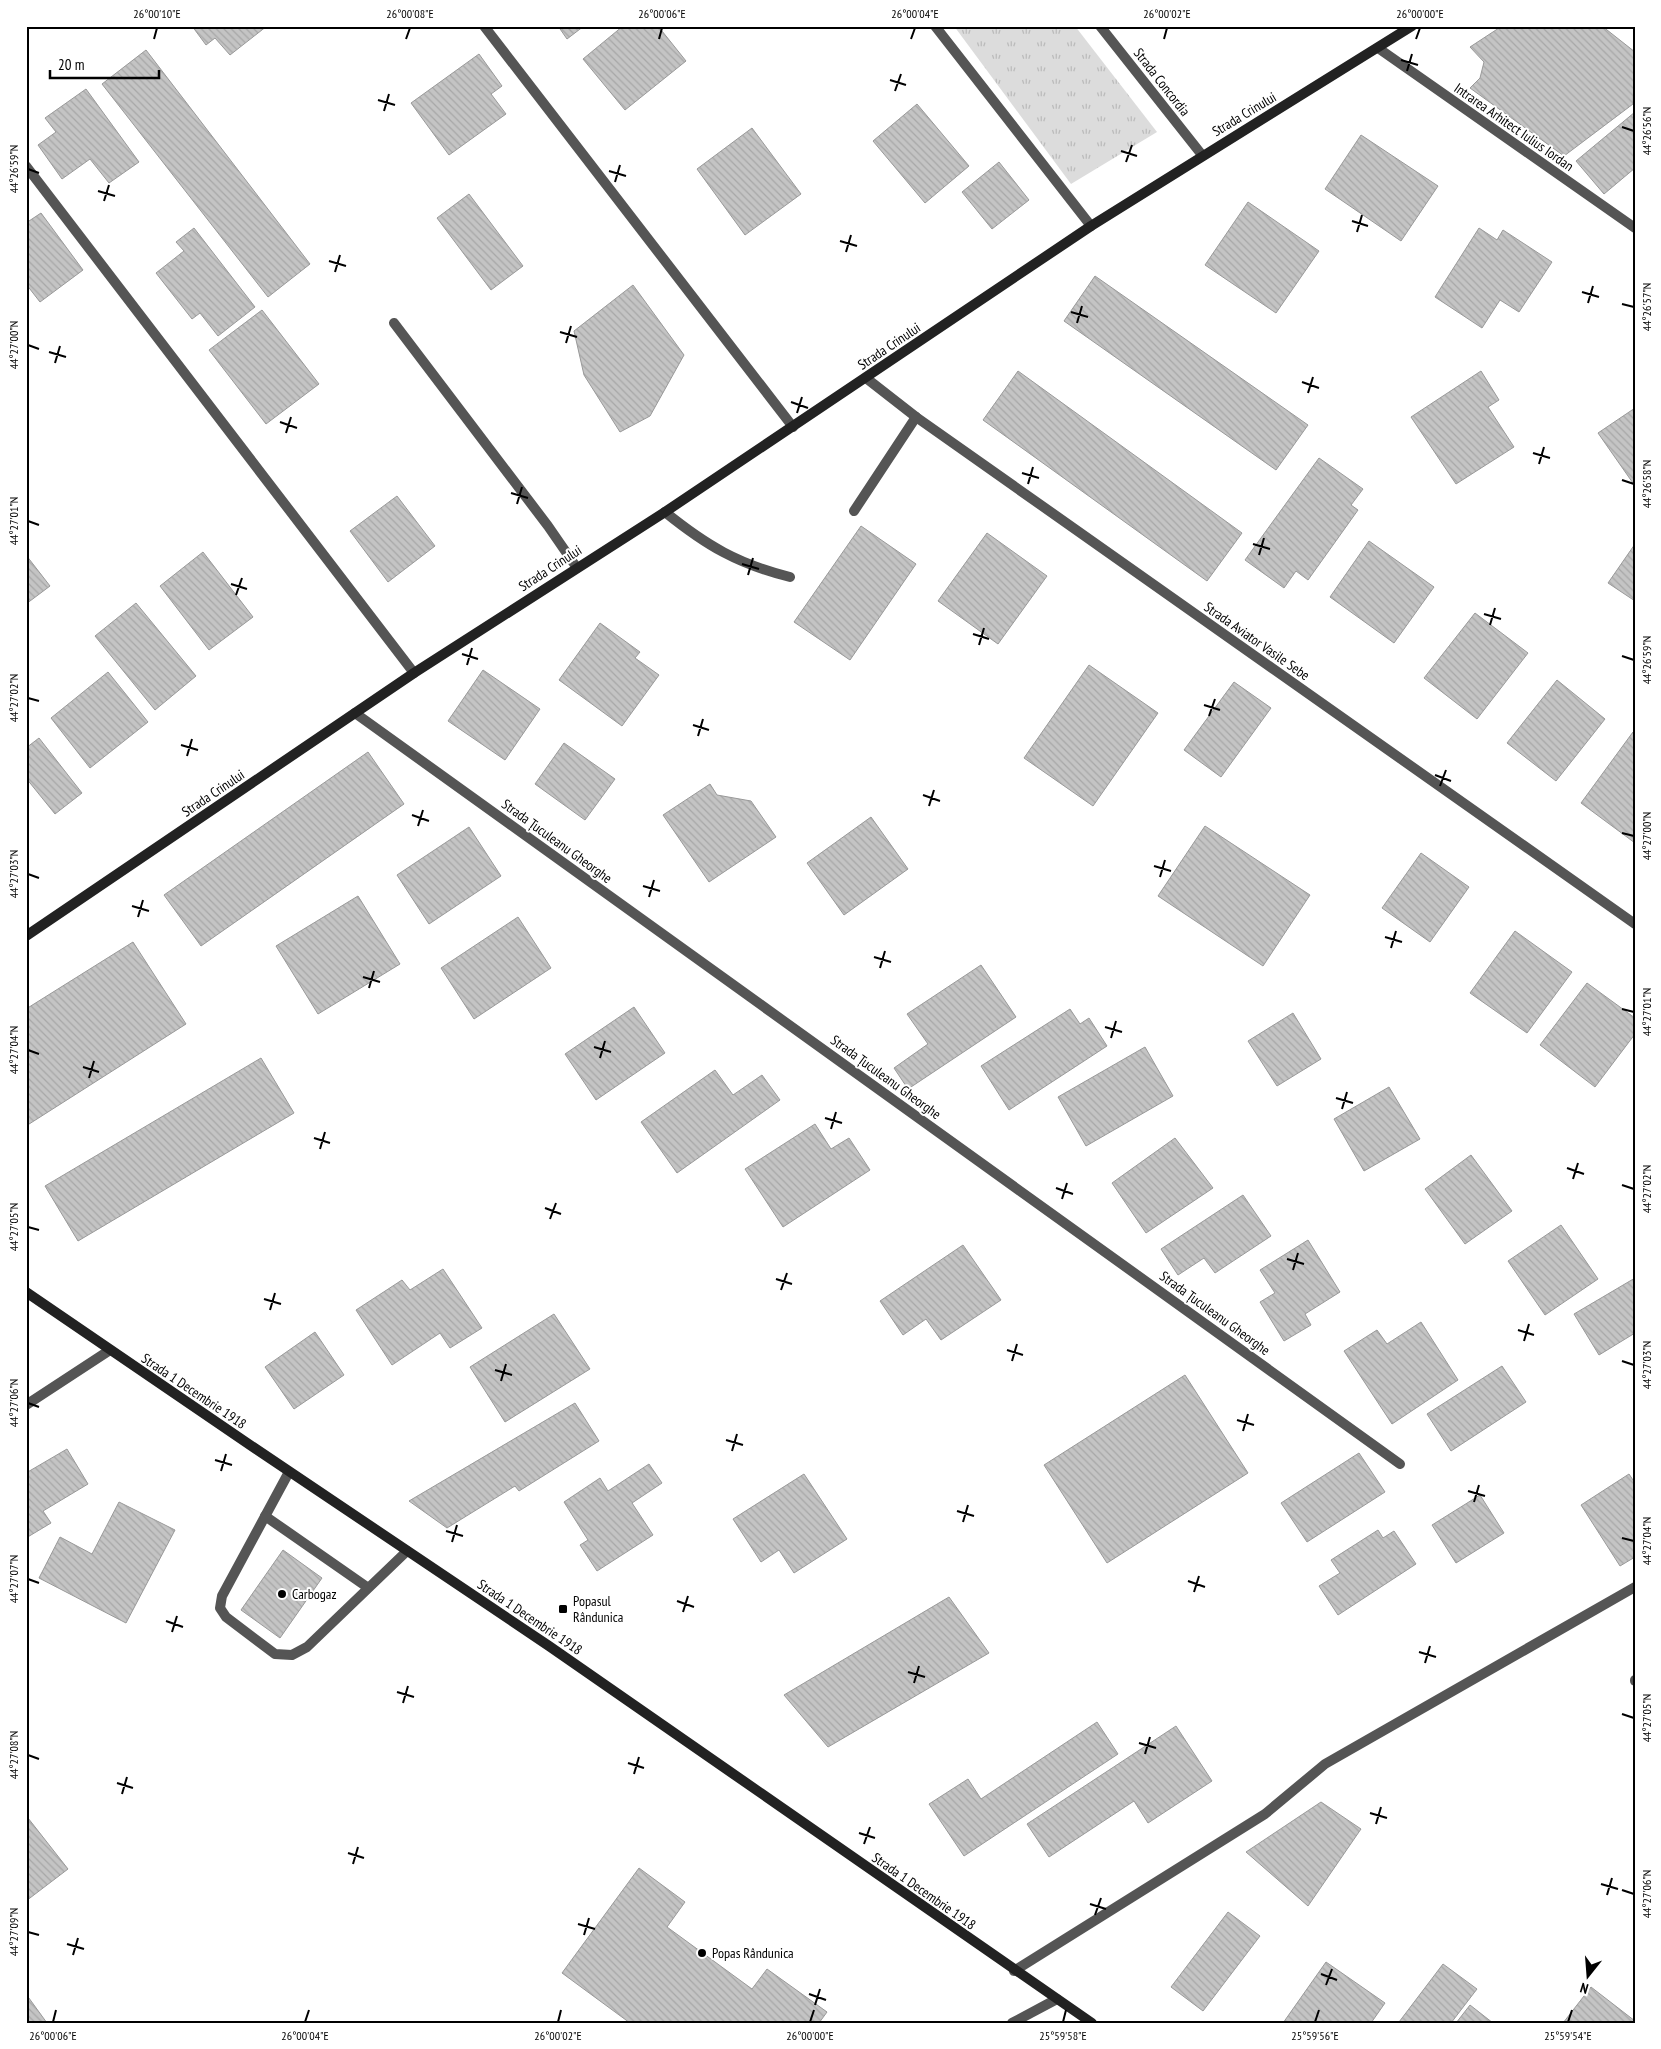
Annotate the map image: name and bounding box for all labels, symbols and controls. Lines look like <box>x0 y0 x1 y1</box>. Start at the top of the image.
text: 26°00'10"E <box>133 6 181 21</box>
text: 26°00'08"E <box>386 6 434 21</box>
text: 26°00'06"E <box>638 6 686 21</box>
text: 26°00'04"E <box>891 6 939 21</box>
text: 26°00'02"E <box>1143 6 1191 21</box>
text: 26°00'00"E <box>1396 6 1444 21</box>
street label: Strada Concordia <box>1130 44 1194 120</box>
scale bar <box>50 48 159 80</box>
text: 20 m <box>58 55 84 74</box>
street label: Intrarea Arhitect Iulius Iordan <box>1451 79 1577 175</box>
street label: Strada Crinului <box>1209 88 1279 140</box>
text: 44°26'56"N <box>1639 107 1654 155</box>
text: 44°26'59"N <box>6 145 21 193</box>
text: 44°26'57"N <box>1639 283 1654 331</box>
street label: Strada Crinului <box>854 319 924 373</box>
text: 44°27'00"N <box>6 321 21 369</box>
text: 44°26'58"N <box>1639 460 1654 508</box>
text: 44°27'01"N <box>6 497 21 545</box>
street label: Strada Crinului <box>515 541 585 595</box>
street label: Strada Aviator Vasile Sebe <box>1201 598 1314 684</box>
text: 44°26'59"N <box>1639 636 1654 684</box>
text: 44°27'02"N <box>6 674 21 722</box>
street label: Strada Crinului <box>178 766 248 820</box>
street label: Strada Țuculeanu Gheorghe <box>498 795 616 887</box>
text: 44°27'00"N <box>1639 812 1654 860</box>
text: 44°27'03"N <box>6 850 21 898</box>
text: 44°27'01"N <box>1639 988 1654 1036</box>
text: 44°27'04"N <box>6 1026 21 1074</box>
street label: Strada Țuculeanu Gheorghe <box>827 1031 945 1123</box>
text: 44°27'02"N <box>1639 1165 1654 1213</box>
text: 44°27'05"N <box>6 1203 21 1251</box>
street label: Strada Țuculeanu Gheorghe <box>1156 1267 1274 1359</box>
text: 44°27'03"N <box>1639 1341 1654 1389</box>
street label: Strada 1 Decembrie 1918 <box>138 1349 250 1433</box>
text: 44°27'06"N <box>6 1379 21 1427</box>
text: 44°27'04"N <box>1639 1517 1654 1565</box>
text: 44°27'07"N <box>6 1555 21 1603</box>
street label: Strada 1 Decembrie 1918 <box>474 1575 586 1659</box>
place label: Carbogaz <box>292 1585 336 1603</box>
marker: Carbogaz <box>276 1588 288 1600</box>
place label: Popasul Rândunica <box>573 1592 623 1626</box>
marker: Popasul Rândunica <box>557 1603 569 1615</box>
text: 44°27'05"N <box>1639 1694 1654 1742</box>
text: 44°27'08"N <box>6 1731 21 1779</box>
street label: Strada 1 Decembrie 1918 <box>869 1848 979 1934</box>
text: 44°27'06"N <box>1639 1870 1654 1918</box>
text: 44°27'09"N <box>6 1908 21 1956</box>
place label: Popas Rândunica <box>712 1944 794 1962</box>
marker: Popas Rândunica <box>696 1947 708 1959</box>
north arrow <box>1564 1952 1614 2002</box>
text: N <box>1578 1979 1590 1998</box>
text: 26°00'06"E <box>29 2028 77 2043</box>
text: 26°00'04"E <box>281 2028 329 2043</box>
text: 26°00'02"E <box>534 2028 582 2043</box>
text: 26°00'00"E <box>786 2028 834 2043</box>
text: 25°59'58"E <box>1039 2028 1087 2043</box>
text: 25°59'56"E <box>1291 2028 1339 2043</box>
text: 25°59'54"E <box>1544 2028 1592 2043</box>

